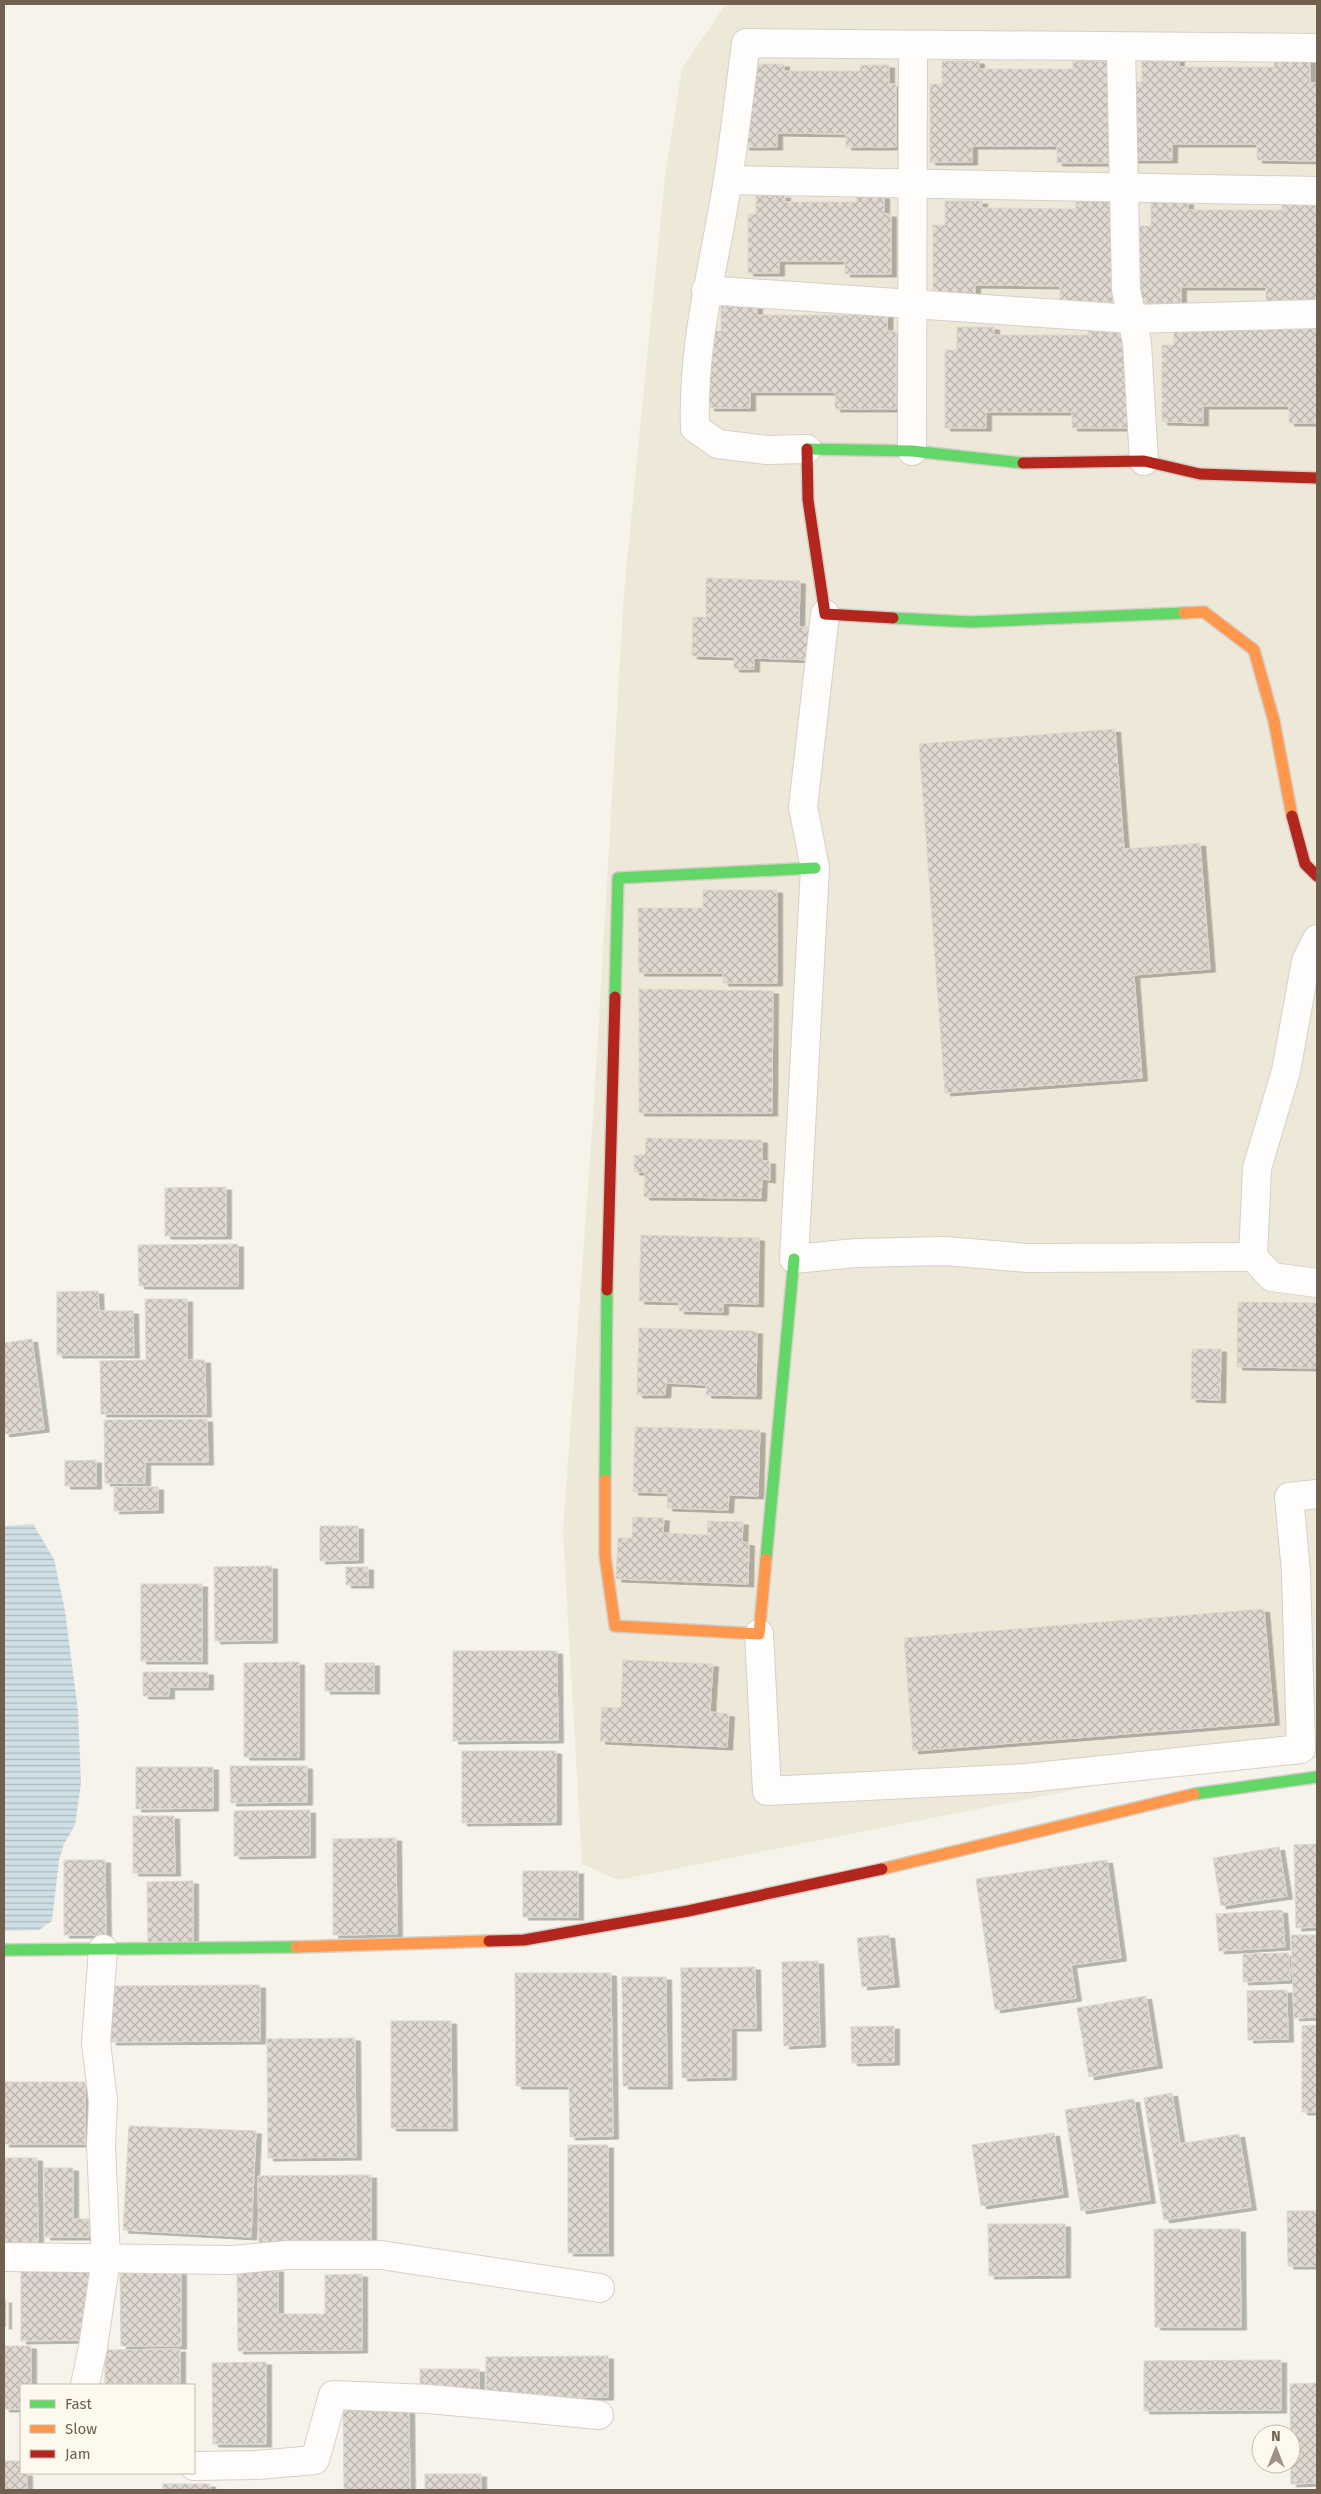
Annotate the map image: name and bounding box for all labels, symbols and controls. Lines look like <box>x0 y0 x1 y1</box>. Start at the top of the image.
legend <box>20 2384 195 2474</box>
text: Fast <box>65 2395 92 2413</box>
text: Slow <box>65 2420 97 2438</box>
north arrow <box>1251 2424 1301 2474</box>
text: N <box>1271 2428 1281 2445</box>
text: Jam <box>65 2445 91 2463</box>

